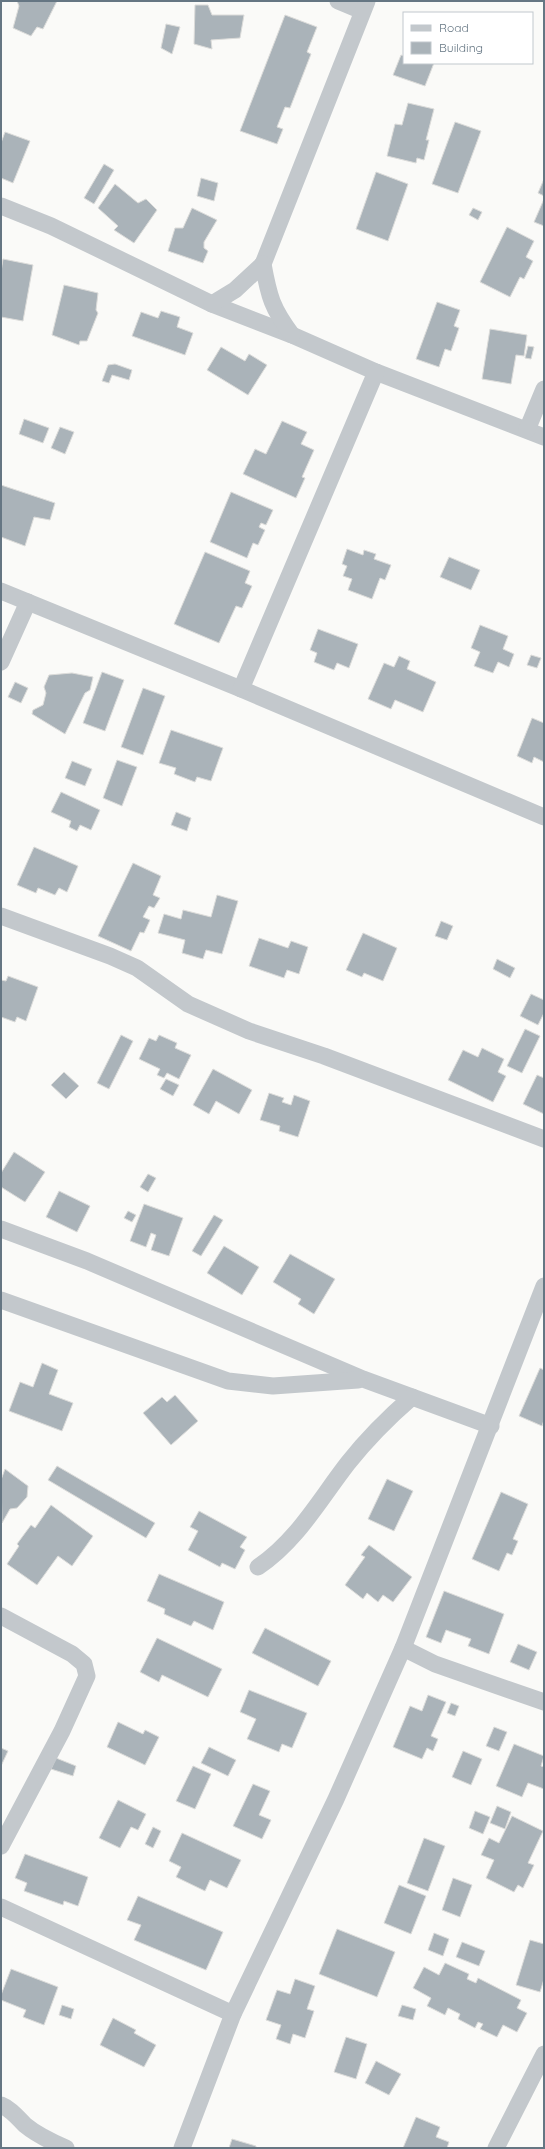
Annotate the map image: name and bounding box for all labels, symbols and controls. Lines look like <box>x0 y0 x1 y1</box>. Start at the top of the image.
legend <box>403 12 533 64</box>
text: Road <box>439 20 469 35</box>
text: Building <box>439 40 483 55</box>

